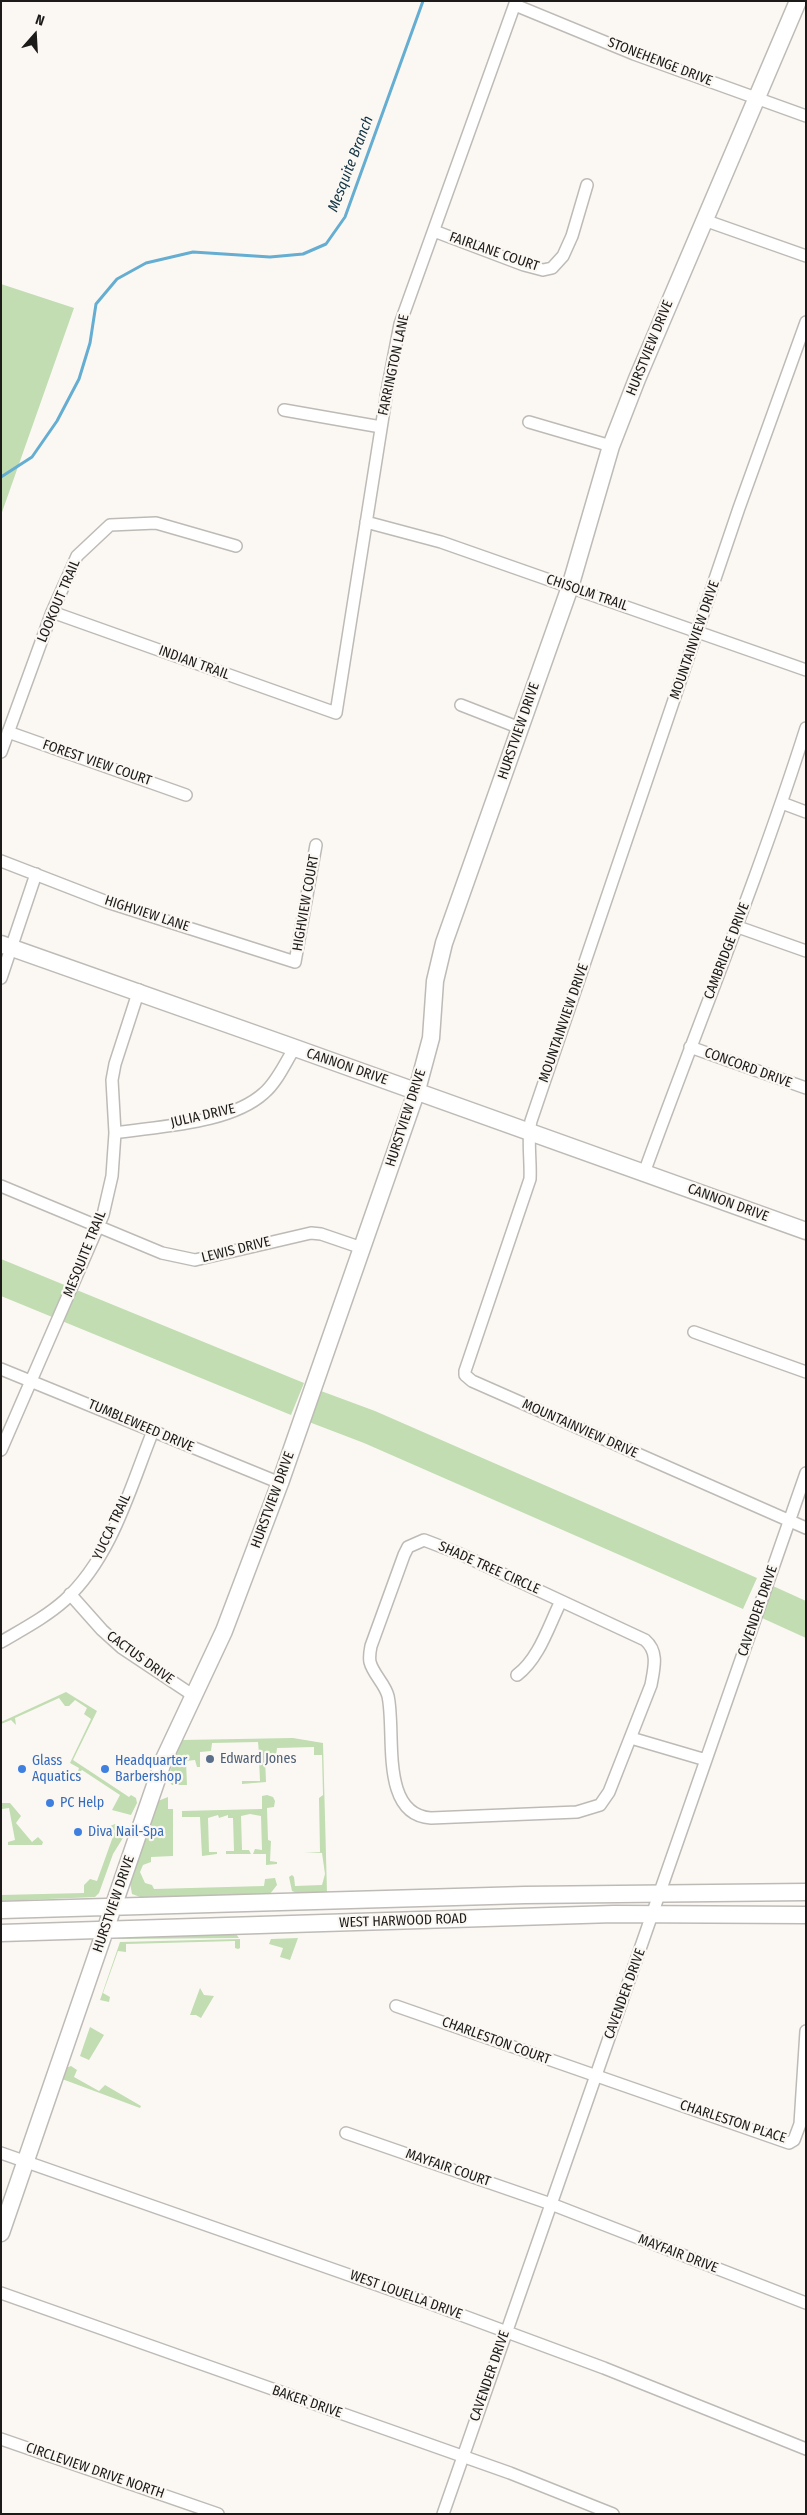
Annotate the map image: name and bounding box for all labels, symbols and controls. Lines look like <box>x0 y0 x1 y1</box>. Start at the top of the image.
north arrow <box>10 10 60 60</box>
text: N <box>33 11 47 30</box>
street label: STONEHENGE DRIVE <box>605 34 715 90</box>
water label: Mesquite Branch <box>324 113 378 215</box>
street label: FAIRLANE COURT <box>447 229 541 275</box>
street label: HURSTVIEW DRIVE <box>623 298 677 398</box>
street label: FARRINGTON LANE <box>375 313 413 417</box>
street label: LOOKOUT TRAIL <box>34 557 84 645</box>
street label: CHISOLM TRAIL <box>544 571 630 615</box>
street label: MOUNTAINVIEW DRIVE <box>667 578 723 702</box>
street label: INDIAN TRAIL <box>156 642 232 684</box>
street label: HURSTVIEW DRIVE <box>495 680 543 782</box>
street label: FOREST VIEW COURT <box>40 737 154 789</box>
street label: HIGHVIEW COURT <box>289 854 323 952</box>
street label: HIGHVIEW LANE <box>102 892 192 936</box>
street label: CAMBRIDGE DRIVE <box>701 900 753 1002</box>
street label: MOUNTAINVIEW DRIVE <box>536 961 592 1085</box>
street label: CONCORD DRIVE <box>702 1044 794 1092</box>
street label: CANNON DRIVE <box>304 1045 390 1089</box>
street label: HURSTVIEW DRIVE <box>382 1067 430 1169</box>
street label: JULIA DRIVE <box>169 1100 237 1132</box>
street label: CANNON DRIVE <box>685 1181 771 1225</box>
street label: MESQUITE TRAIL <box>60 1208 110 1300</box>
street label: LEWIS DRIVE <box>200 1233 272 1267</box>
street label: TUMBLEWEED DRIVE <box>86 1396 196 1456</box>
street label: MOUNTAINVIEW DRIVE <box>520 1396 640 1462</box>
street label: HURSTVIEW DRIVE <box>248 1449 298 1551</box>
street label: YUCCA TRAIL <box>89 1491 135 1563</box>
street label: SHADE TREE CIRCLE <box>436 1538 542 1598</box>
street label: CAVENDER DRIVE <box>735 1563 781 1659</box>
street label: CACTUS DRIVE <box>103 1628 177 1688</box>
place label: Edward Jones <box>220 1751 296 1767</box>
place label: Glass Aquatics <box>32 1753 81 1785</box>
place label: Headquarter Barbershop <box>115 1753 187 1785</box>
marker: Edward Jones <box>204 1753 216 1765</box>
marker: Glass Aquatics <box>16 1763 28 1775</box>
marker: Headquarter Barbershop <box>99 1763 111 1775</box>
place label: PC Help <box>60 1795 104 1811</box>
marker: PC Help <box>44 1797 56 1809</box>
place label: Diva Nail-Spa <box>88 1824 164 1840</box>
marker: Diva Nail-Spa <box>72 1826 84 1838</box>
street label: HURSTVIEW DRIVE <box>90 1853 138 1955</box>
street label: WEST HARWOOD ROAD <box>339 1910 467 1932</box>
street label: CAVENDER DRIVE <box>601 1946 649 2042</box>
street label: CHARLESTON COURT <box>440 2014 552 2068</box>
street label: CHARLESTON PLACE <box>678 2097 788 2147</box>
street label: MAYFAIR COURT <box>403 2146 493 2190</box>
street label: MAYFAIR DRIVE <box>636 2231 720 2277</box>
street label: WEST LOUELLA DRIVE <box>347 2267 465 2323</box>
street label: CAVENDER DRIVE <box>467 2328 513 2424</box>
street label: BAKER DRIVE <box>270 2382 344 2422</box>
street label: CIRCLEVIEW DRIVE NORTH <box>24 2439 166 2503</box>

